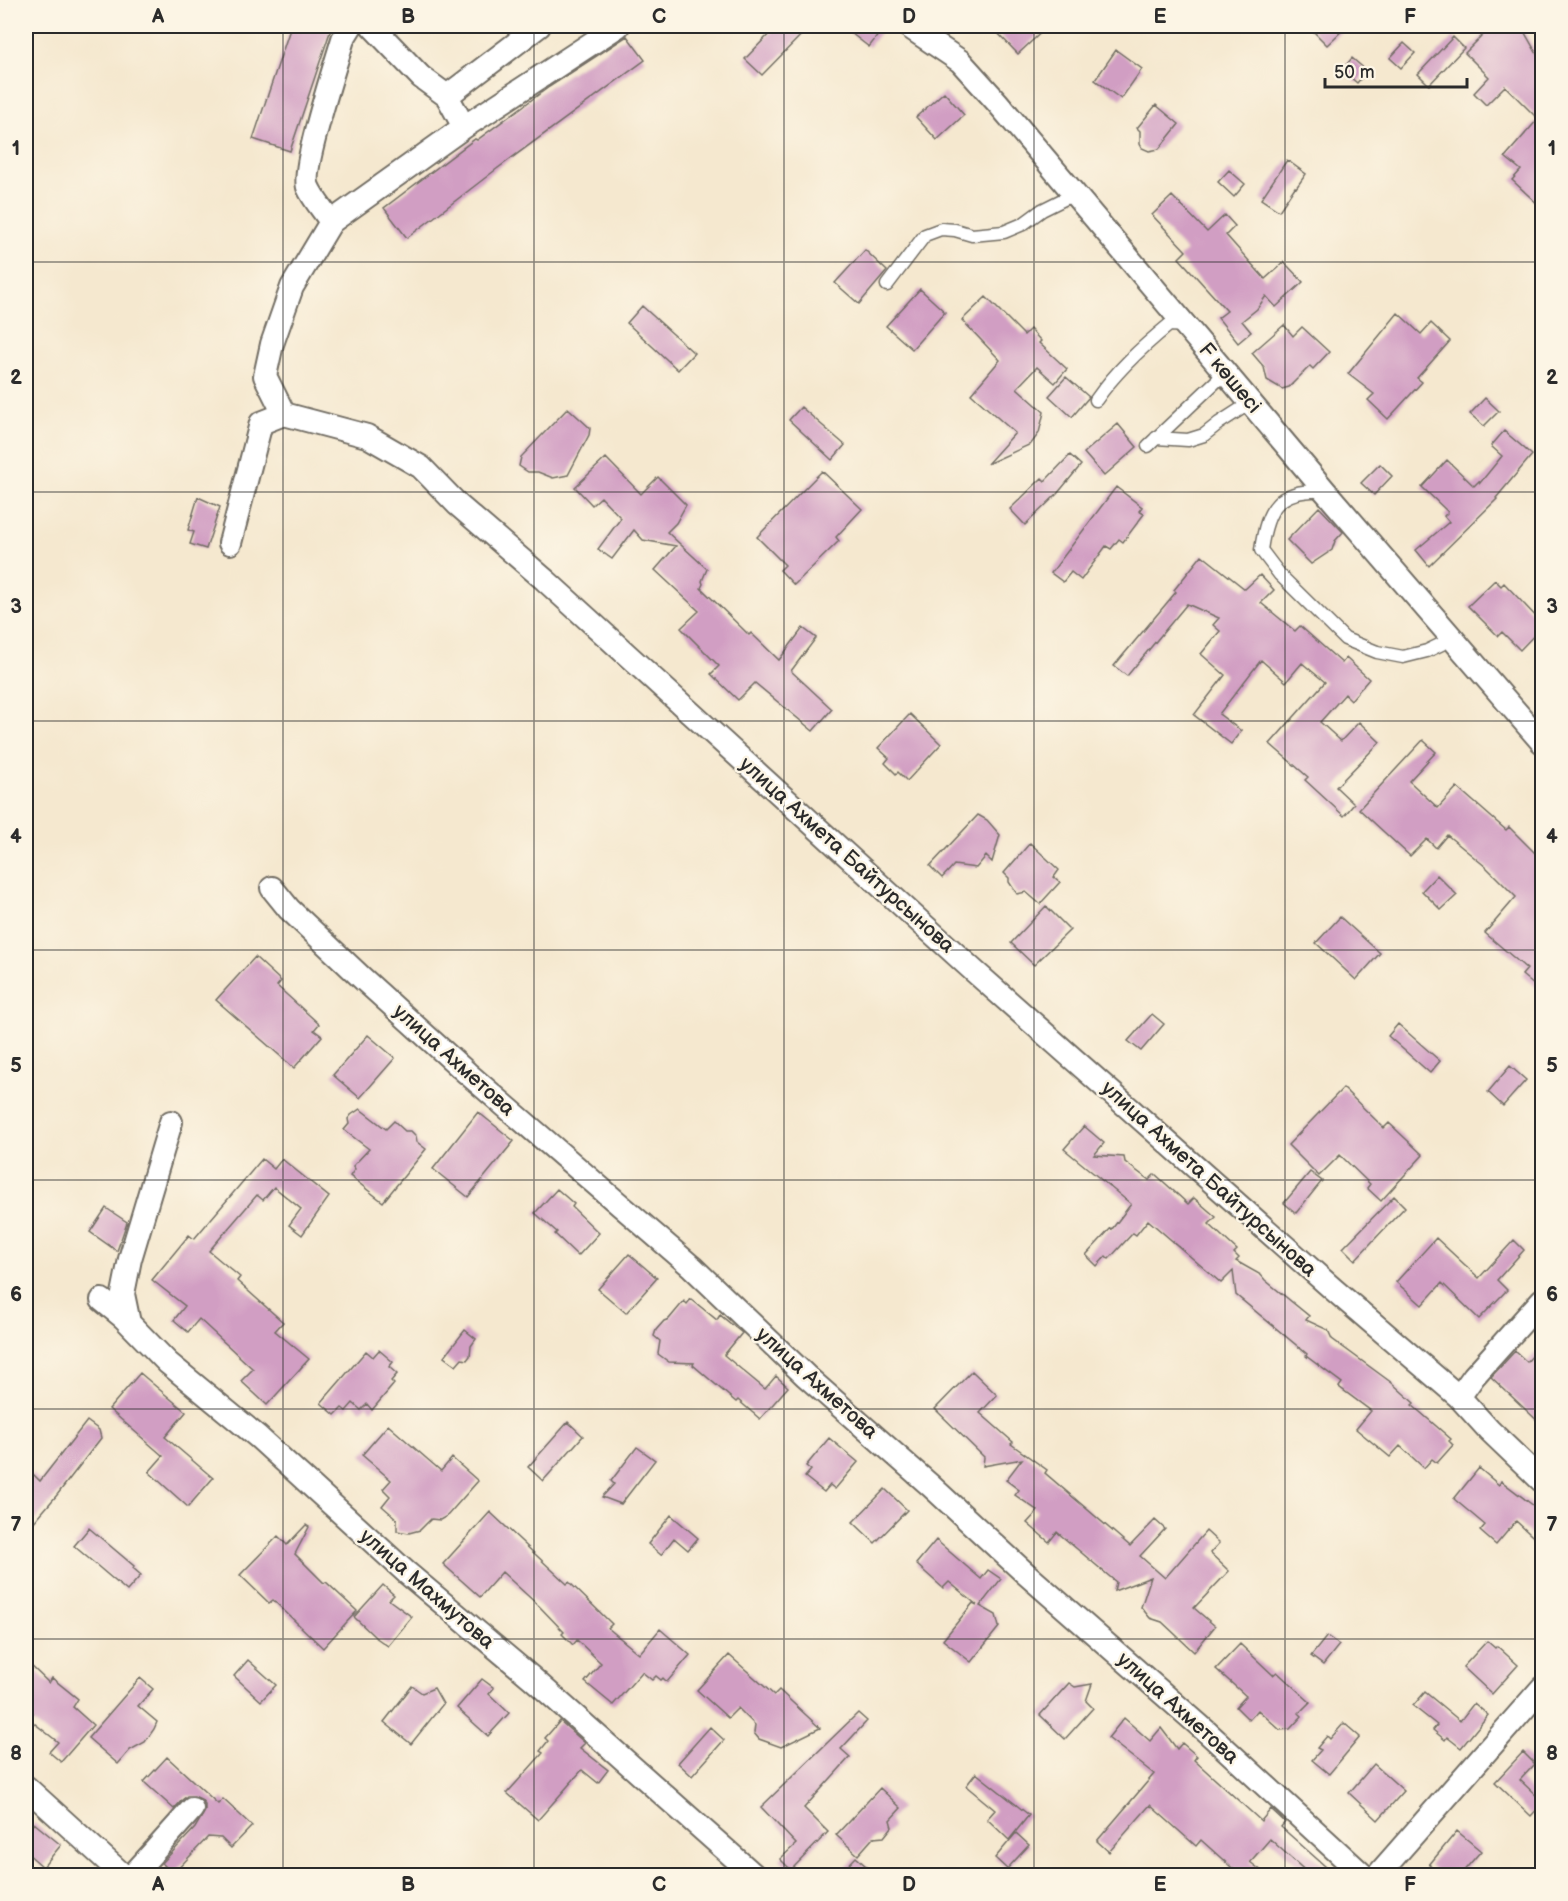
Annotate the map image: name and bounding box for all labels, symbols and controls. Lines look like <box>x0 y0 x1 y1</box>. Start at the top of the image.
text: A <box>151 5 165 29</box>
text: B <box>401 5 415 29</box>
text: C <box>652 5 666 29</box>
text: D <box>902 5 916 29</box>
text: E <box>1154 5 1167 29</box>
text: F <box>1404 5 1416 29</box>
scale bar <box>1325 51 1468 89</box>
text: 50 m <box>1334 62 1375 83</box>
text: 1 <box>12 137 20 161</box>
text: 1 <box>1548 137 1556 161</box>
street label: F көшесі <box>1193 338 1267 418</box>
text: 2 <box>10 366 22 390</box>
text: 2 <box>1546 366 1558 390</box>
text: 3 <box>10 595 22 619</box>
text: 3 <box>1546 595 1558 619</box>
street label: улица Ахмета Байтурсынова <box>734 752 960 959</box>
text: 4 <box>10 825 22 849</box>
text: 4 <box>1546 825 1558 849</box>
street label: улица Ахметова <box>388 999 520 1122</box>
text: 5 <box>10 1054 22 1078</box>
text: 5 <box>1546 1054 1558 1078</box>
street label: улица Ахмета Байтурсынова <box>1096 1076 1322 1283</box>
text: 6 <box>10 1283 22 1307</box>
text: 6 <box>1546 1283 1558 1307</box>
street label: улица Ахметова <box>751 1322 883 1445</box>
text: 7 <box>10 1513 22 1537</box>
text: 7 <box>1546 1513 1558 1537</box>
street label: улица Махмутова <box>354 1524 500 1655</box>
street label: улица Ахметова <box>1112 1647 1244 1770</box>
text: 8 <box>10 1742 22 1766</box>
text: 8 <box>1546 1742 1558 1766</box>
text: A <box>151 1873 165 1897</box>
text: B <box>401 1873 415 1897</box>
text: C <box>652 1873 666 1897</box>
text: D <box>902 1873 916 1897</box>
text: E <box>1154 1873 1167 1897</box>
text: F <box>1404 1873 1416 1897</box>

